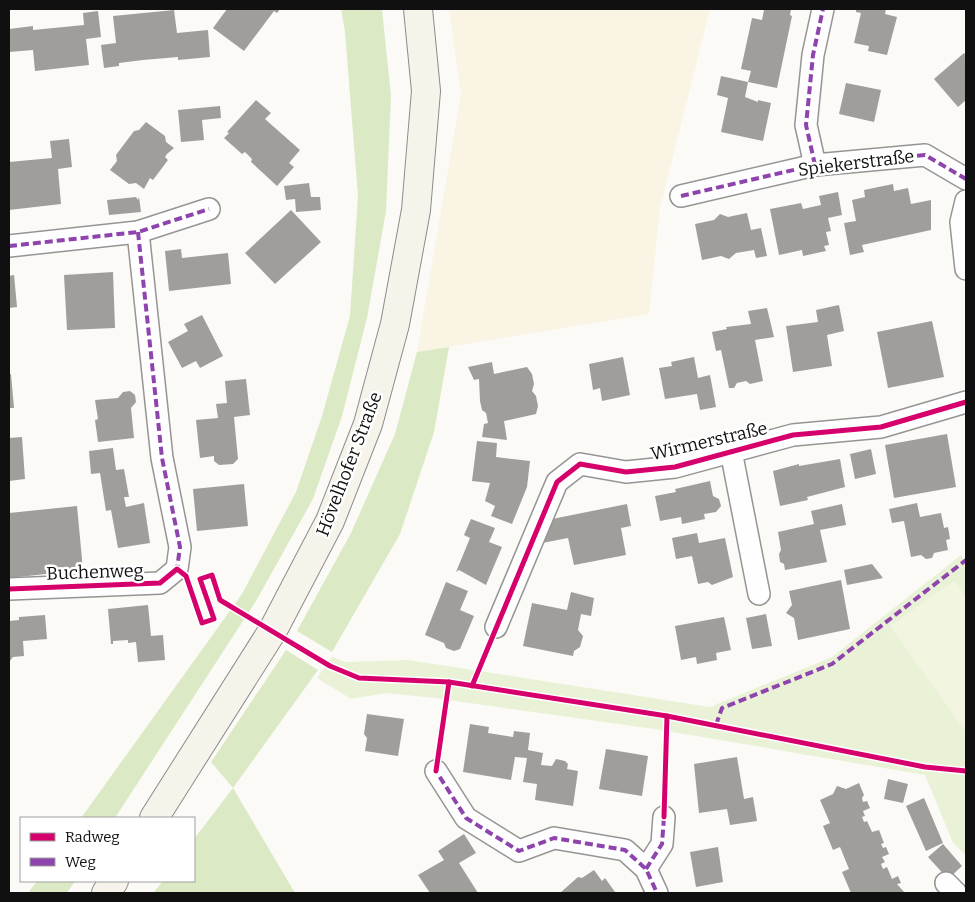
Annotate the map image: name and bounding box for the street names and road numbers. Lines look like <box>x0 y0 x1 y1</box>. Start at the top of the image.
street label: Spiekerstraße <box>797 145 915 181</box>
street label: Hövelhofer Straße <box>311 389 387 539</box>
street label: Wirmerstraße <box>648 417 770 465</box>
street label: Buchenweg <box>46 559 144 585</box>

